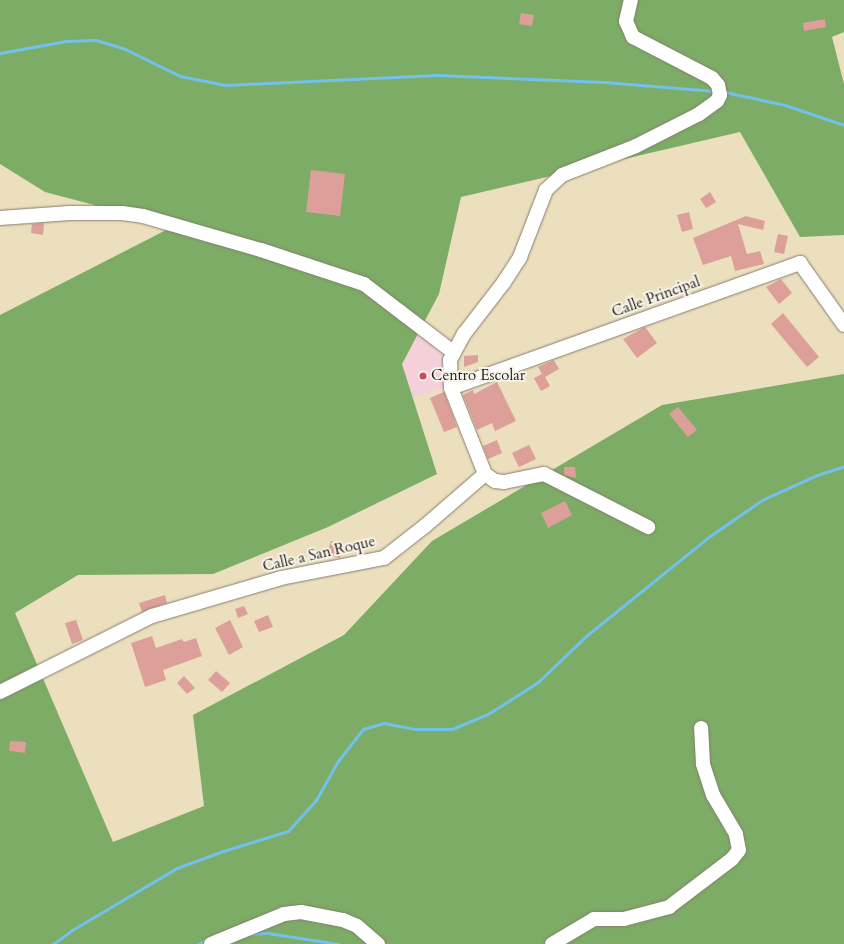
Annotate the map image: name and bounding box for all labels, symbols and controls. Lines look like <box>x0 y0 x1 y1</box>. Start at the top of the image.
street label: Calle Principal <box>609 273 703 321</box>
place label: Centro Escolar <box>431 367 525 385</box>
marker: Centro Escolar <box>418 371 428 381</box>
street label: Calle a San Roque <box>261 532 377 576</box>

